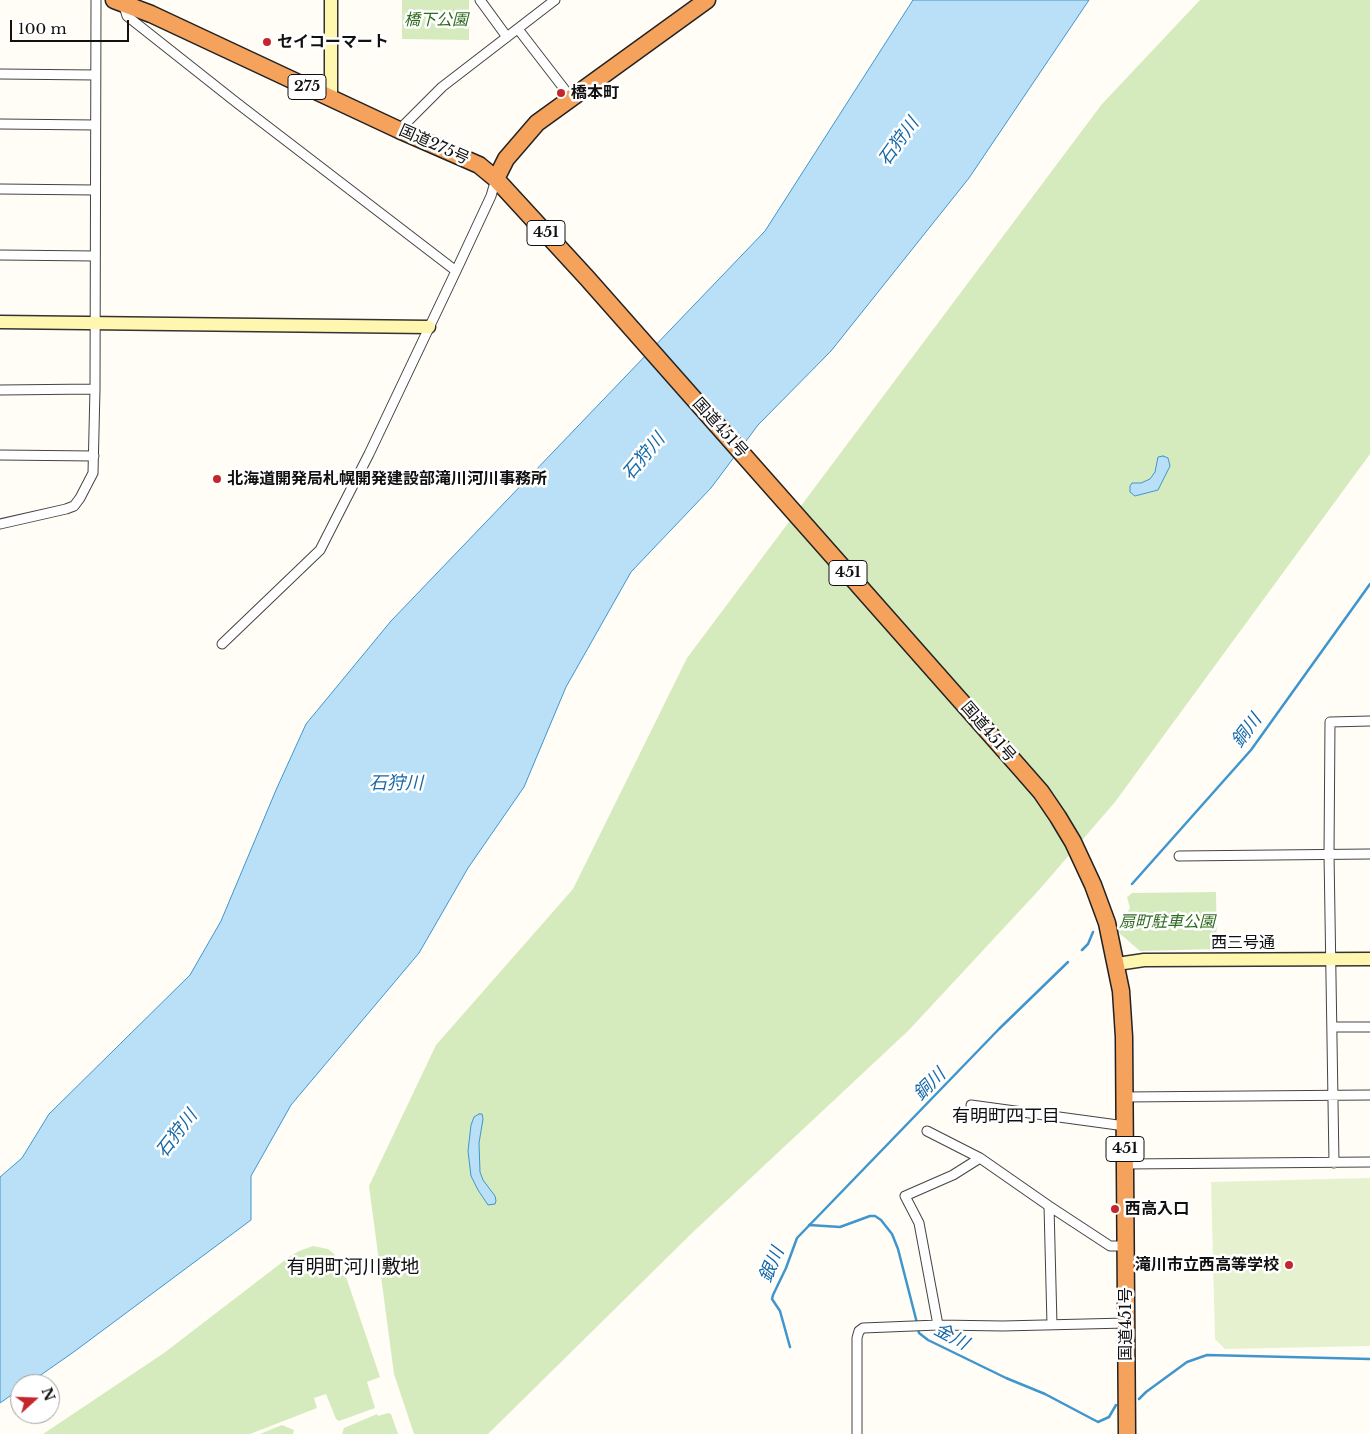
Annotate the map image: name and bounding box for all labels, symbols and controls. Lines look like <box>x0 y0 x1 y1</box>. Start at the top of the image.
scale bar <box>12 10 131 42</box>
park label: 橋下公園 <box>404 10 468 30</box>
text: 100 m <box>18 19 67 38</box>
place label: セイコーマート <box>277 32 389 52</box>
marker: セイコーマート <box>261 36 273 48</box>
road number: 275 <box>288 74 326 100</box>
place label: 橋本町 <box>571 83 619 103</box>
marker: 橋本町 <box>555 87 567 99</box>
water label: 石狩川 <box>874 114 924 170</box>
street label: 国道275号 <box>396 121 472 169</box>
road number: 451 <box>527 220 565 246</box>
street label: 国道451号 <box>688 394 752 462</box>
water label: 石狩川 <box>618 429 670 485</box>
place label: 北海道開発局札幌開発建設部滝川河川事務所 <box>227 469 547 489</box>
marker: 北海道開発局札幌開発建設部滝川河川事務所 <box>211 473 223 485</box>
road number: 451 <box>829 560 867 586</box>
street label: 国道451号 <box>957 698 1019 766</box>
water label: 銅川 <box>1228 710 1266 752</box>
water label: 石狩川 <box>369 773 423 795</box>
park label: 扇町駐車公園 <box>1119 912 1215 932</box>
street label: 西三号通 <box>1211 933 1275 953</box>
water label: 銅川 <box>910 1065 950 1105</box>
water label: 石狩川 <box>152 1106 202 1162</box>
district label: 有明町四丁目 <box>952 1106 1060 1128</box>
road number: 451 <box>1106 1136 1144 1162</box>
place label: 西高入口 <box>1125 1199 1189 1219</box>
marker: 西高入口 <box>1109 1203 1121 1215</box>
water label: 銀川 <box>755 1244 789 1286</box>
place label: 滝川市立西高等学校 <box>1135 1255 1279 1275</box>
district label: 有明町河川敷地 <box>287 1257 419 1279</box>
marker: 滝川市立西高等学校 <box>1283 1259 1295 1271</box>
street label: 国道451号 <box>1116 1287 1136 1361</box>
water label: 金川 <box>930 1319 972 1355</box>
north arrow <box>10 1374 60 1424</box>
text: N <box>37 1385 59 1403</box>

